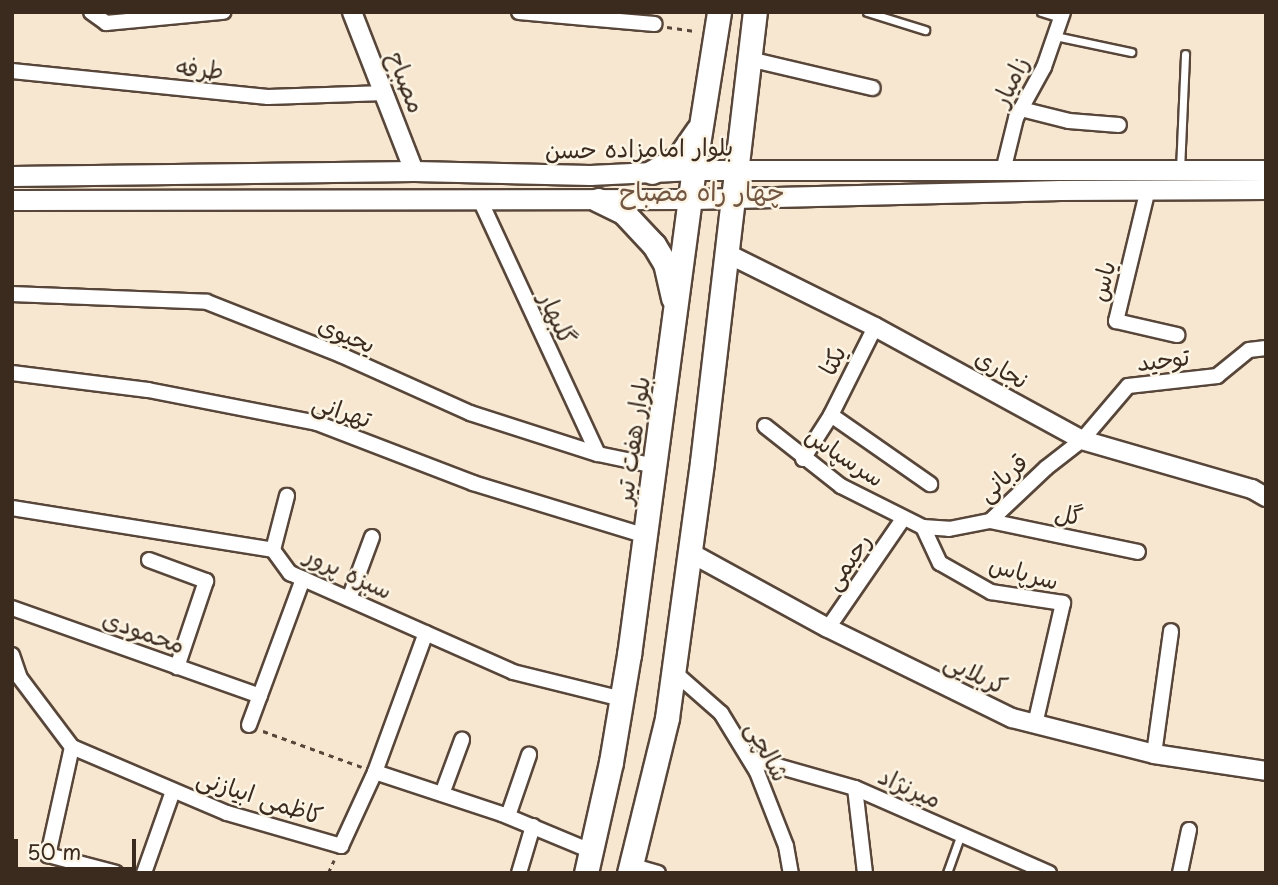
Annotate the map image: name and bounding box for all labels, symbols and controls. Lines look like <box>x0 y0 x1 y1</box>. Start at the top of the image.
street label: مصباح <box>382 47 432 117</box>
street label: طرفه <box>175 51 225 85</box>
street label: زامیار <box>986 51 1034 111</box>
street label: بلوار امامزاده حسن <box>544 132 734 164</box>
district label: چهار راه مصباح <box>619 175 785 207</box>
street label: یاس <box>1083 258 1121 304</box>
street label: گلبهار <box>533 287 583 349</box>
street label: یحیوی <box>314 309 380 359</box>
street label: یکتا <box>813 340 851 380</box>
street label: توحید <box>1135 341 1191 377</box>
street label: نجاری <box>970 342 1034 394</box>
street label: بلوار هفت تیر <box>609 374 655 506</box>
street label: تهرانی <box>309 387 375 433</box>
street label: سرسپاس <box>800 420 890 492</box>
street label: قربانی <box>971 447 1033 507</box>
street label: گل <box>1052 497 1086 531</box>
street label: رحیمی <box>817 527 877 595</box>
street label: سبزه پرور <box>301 539 397 605</box>
street label: سرپاس <box>986 549 1062 595</box>
street label: محمودی <box>99 603 189 659</box>
street label: کربلایی <box>940 646 1012 700</box>
street label: شالچی <box>740 716 796 786</box>
street label: میرنژاد <box>874 760 946 814</box>
street label: کاظمی ابیازنی <box>193 762 327 830</box>
scale bar <box>18 826 140 870</box>
text: 50 m <box>27 835 81 867</box>

